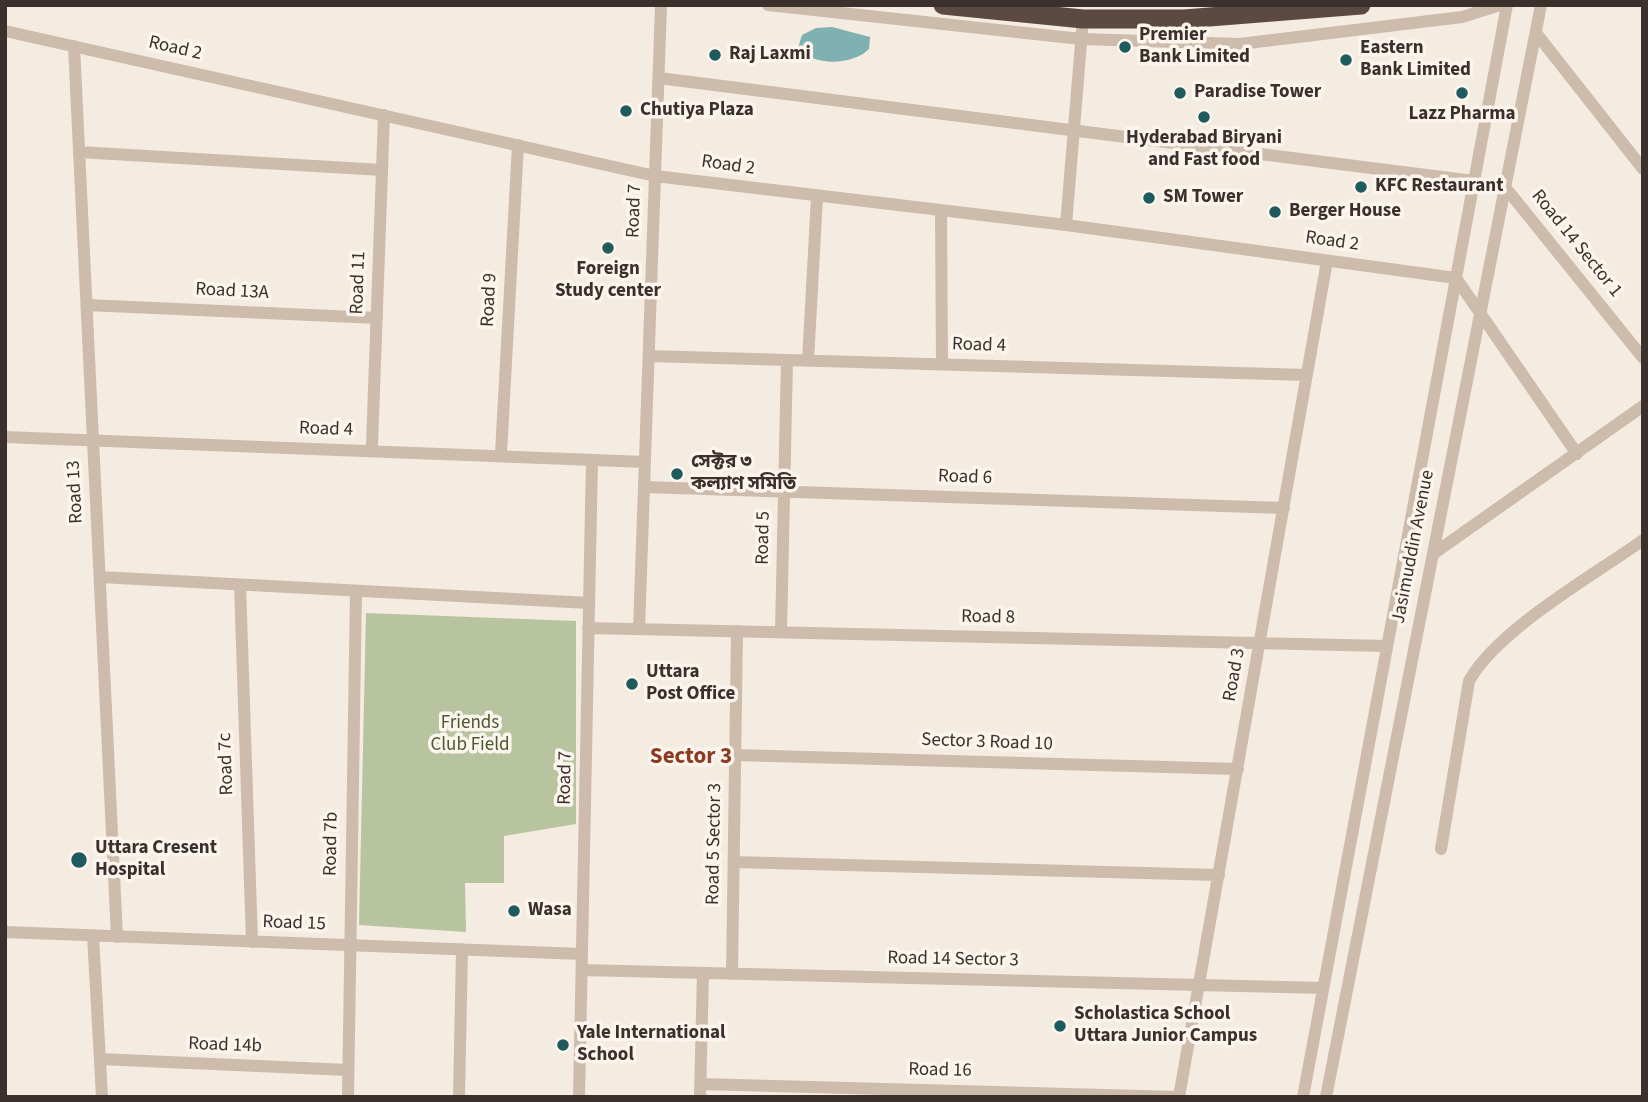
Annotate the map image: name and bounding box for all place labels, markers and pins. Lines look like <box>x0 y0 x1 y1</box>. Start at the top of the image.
place label: Premier Bank Limited <box>1139 25 1250 69</box>
place label: Eastern Bank Limited <box>1360 38 1471 82</box>
marker: Premier Bank Limited <box>1117 39 1133 55</box>
place label: Raj Laxmi <box>729 44 811 66</box>
marker: Raj Laxmi <box>707 47 723 63</box>
marker: Eastern Bank Limited <box>1338 52 1354 68</box>
place label: Paradise Tower <box>1194 82 1321 104</box>
marker: Paradise Tower <box>1172 85 1188 101</box>
marker: Lazz Pharma <box>1454 85 1470 101</box>
place label: Chutiya Plaza <box>640 100 754 122</box>
marker: Chutiya Plaza <box>618 103 634 119</box>
place label: Lazz Pharma <box>1408 104 1516 126</box>
marker: Hyderabad Biryani and Fast food <box>1196 109 1212 125</box>
place label: Hyderabad Biryani and Fast food <box>1126 128 1282 172</box>
place label: KFC Restaurant <box>1375 176 1504 198</box>
marker: KFC Restaurant <box>1353 179 1369 195</box>
place label: SM Tower <box>1163 187 1243 209</box>
marker: SM Tower <box>1141 190 1157 206</box>
place label: Berger House <box>1289 201 1401 223</box>
marker: Berger House <box>1267 204 1283 220</box>
marker: Foreign Study center <box>600 240 616 256</box>
place label: Foreign Study center <box>555 259 661 303</box>
place label: সেক্টর ৩ কল্যাণ সমিতি <box>691 452 796 496</box>
marker: সেক্টর ৩ কল্যাণ সমিতি <box>669 466 685 482</box>
place label: Uttara Post Office <box>646 662 735 706</box>
marker: Uttara Post Office <box>624 676 640 692</box>
place label: Uttara Cresent Hospital <box>95 838 217 882</box>
marker: Uttara Cresent Hospital <box>69 850 89 870</box>
place label: Wasa <box>528 900 572 922</box>
marker: Wasa <box>506 903 522 919</box>
place label: Scholastica School Uttara Junior Campus <box>1074 1004 1257 1048</box>
marker: Scholastica School Uttara Junior Campus <box>1052 1018 1068 1034</box>
place label: Yale International School <box>577 1023 725 1067</box>
marker: Yale International School <box>555 1037 571 1053</box>

